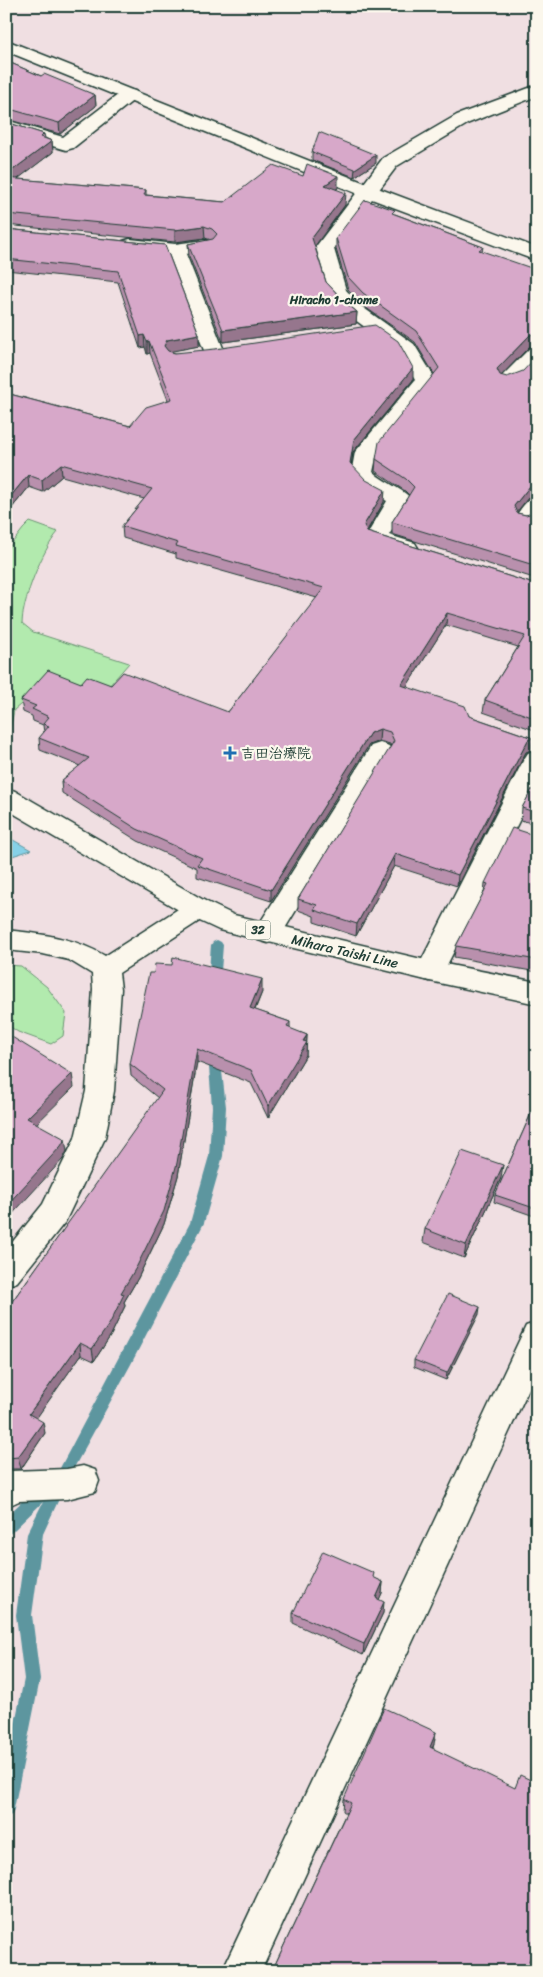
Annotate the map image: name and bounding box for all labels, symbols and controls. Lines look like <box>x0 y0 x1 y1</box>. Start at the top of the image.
district label: Hiracho 1-chome <box>289 289 379 311</box>
place label: 吉田治療院 <box>241 741 311 766</box>
marker: 吉田治療院 <box>223 746 237 760</box>
road number: 32 <box>246 920 270 940</box>
street label: Mihara Taishi Line <box>289 927 401 976</box>

